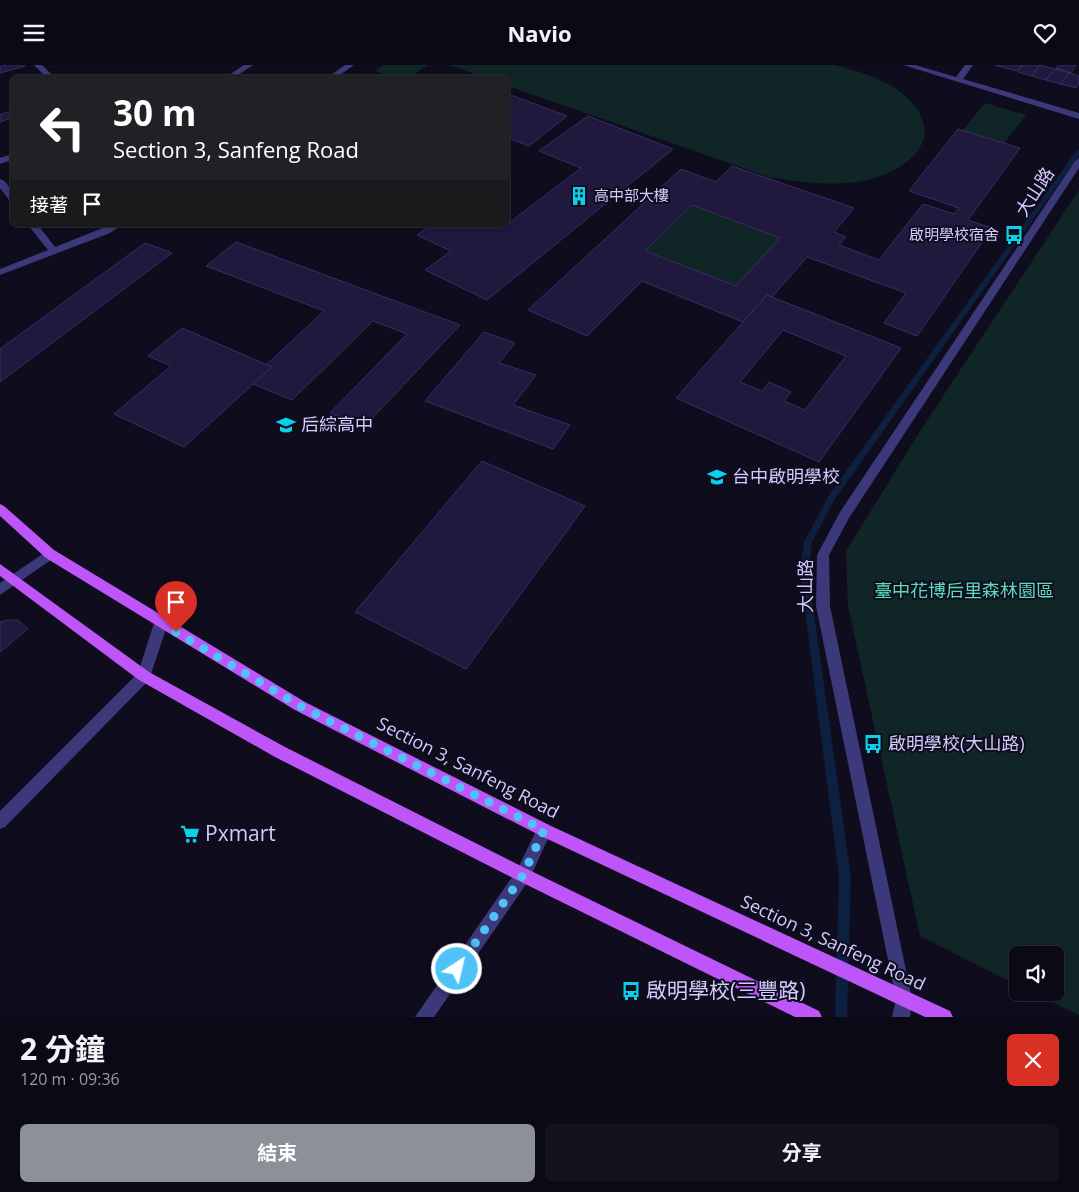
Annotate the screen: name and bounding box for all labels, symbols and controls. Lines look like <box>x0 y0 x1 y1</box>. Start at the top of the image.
text: Navio <box>507 18 572 48</box>
icon: menu <box>20 19 48 47</box>
icon: heart <box>1031 19 1059 47</box>
text: 30 m <box>113 89 196 136</box>
icon: left <box>30 95 95 160</box>
text: Section 3, Sanfeng Road <box>113 134 359 164</box>
street label: 大山路 <box>1009 162 1059 221</box>
building icon: 高中部大樓 <box>568 185 590 207</box>
place label: 高中部大樓 <box>594 185 669 205</box>
icon: arrive <box>78 190 106 218</box>
text: 接著 <box>30 192 68 218</box>
place label: 啟明學校宿舍 <box>909 224 999 244</box>
bus stop icon: 啟明學校宿舍 <box>1003 224 1025 246</box>
place label: 后綜高中 <box>301 412 373 436</box>
school or university icon: 后綜高中 <box>275 414 297 436</box>
place label: 台中啟明學校 <box>732 464 840 488</box>
school or university icon: 台中啟明學校 <box>706 466 728 488</box>
street label: 大山路 <box>793 559 817 613</box>
park label: 臺中花博后里森林園區 <box>874 578 1054 602</box>
pin <box>155 581 197 632</box>
icon: arrive <box>162 588 190 616</box>
street label: Section 3, Sanfeng Road <box>373 711 564 823</box>
place label: 啟明學校(大山路) <box>888 731 1025 755</box>
bus stop icon: 啟明學校(大山路) <box>862 733 884 755</box>
place label: Pxmart <box>205 819 276 847</box>
supermarket icon: Pxmart <box>179 823 201 845</box>
street label: Section 3, Sanfeng Road <box>737 889 930 995</box>
position arrow <box>430 942 482 994</box>
map controls <box>1009 946 1064 1001</box>
button: sound <box>1009 946 1064 1001</box>
place label: 啟明學校(三豐路) <box>646 976 805 1004</box>
bus stop icon: 啟明學校(三豐路) <box>620 980 642 1002</box>
text: 2 分鐘 <box>20 1028 105 1069</box>
button: close <box>1007 1034 1059 1086</box>
text: 120 m · 09:36 <box>20 1068 120 1090</box>
button: 結束 <box>20 1124 535 1182</box>
button: 分享 <box>545 1124 1059 1182</box>

